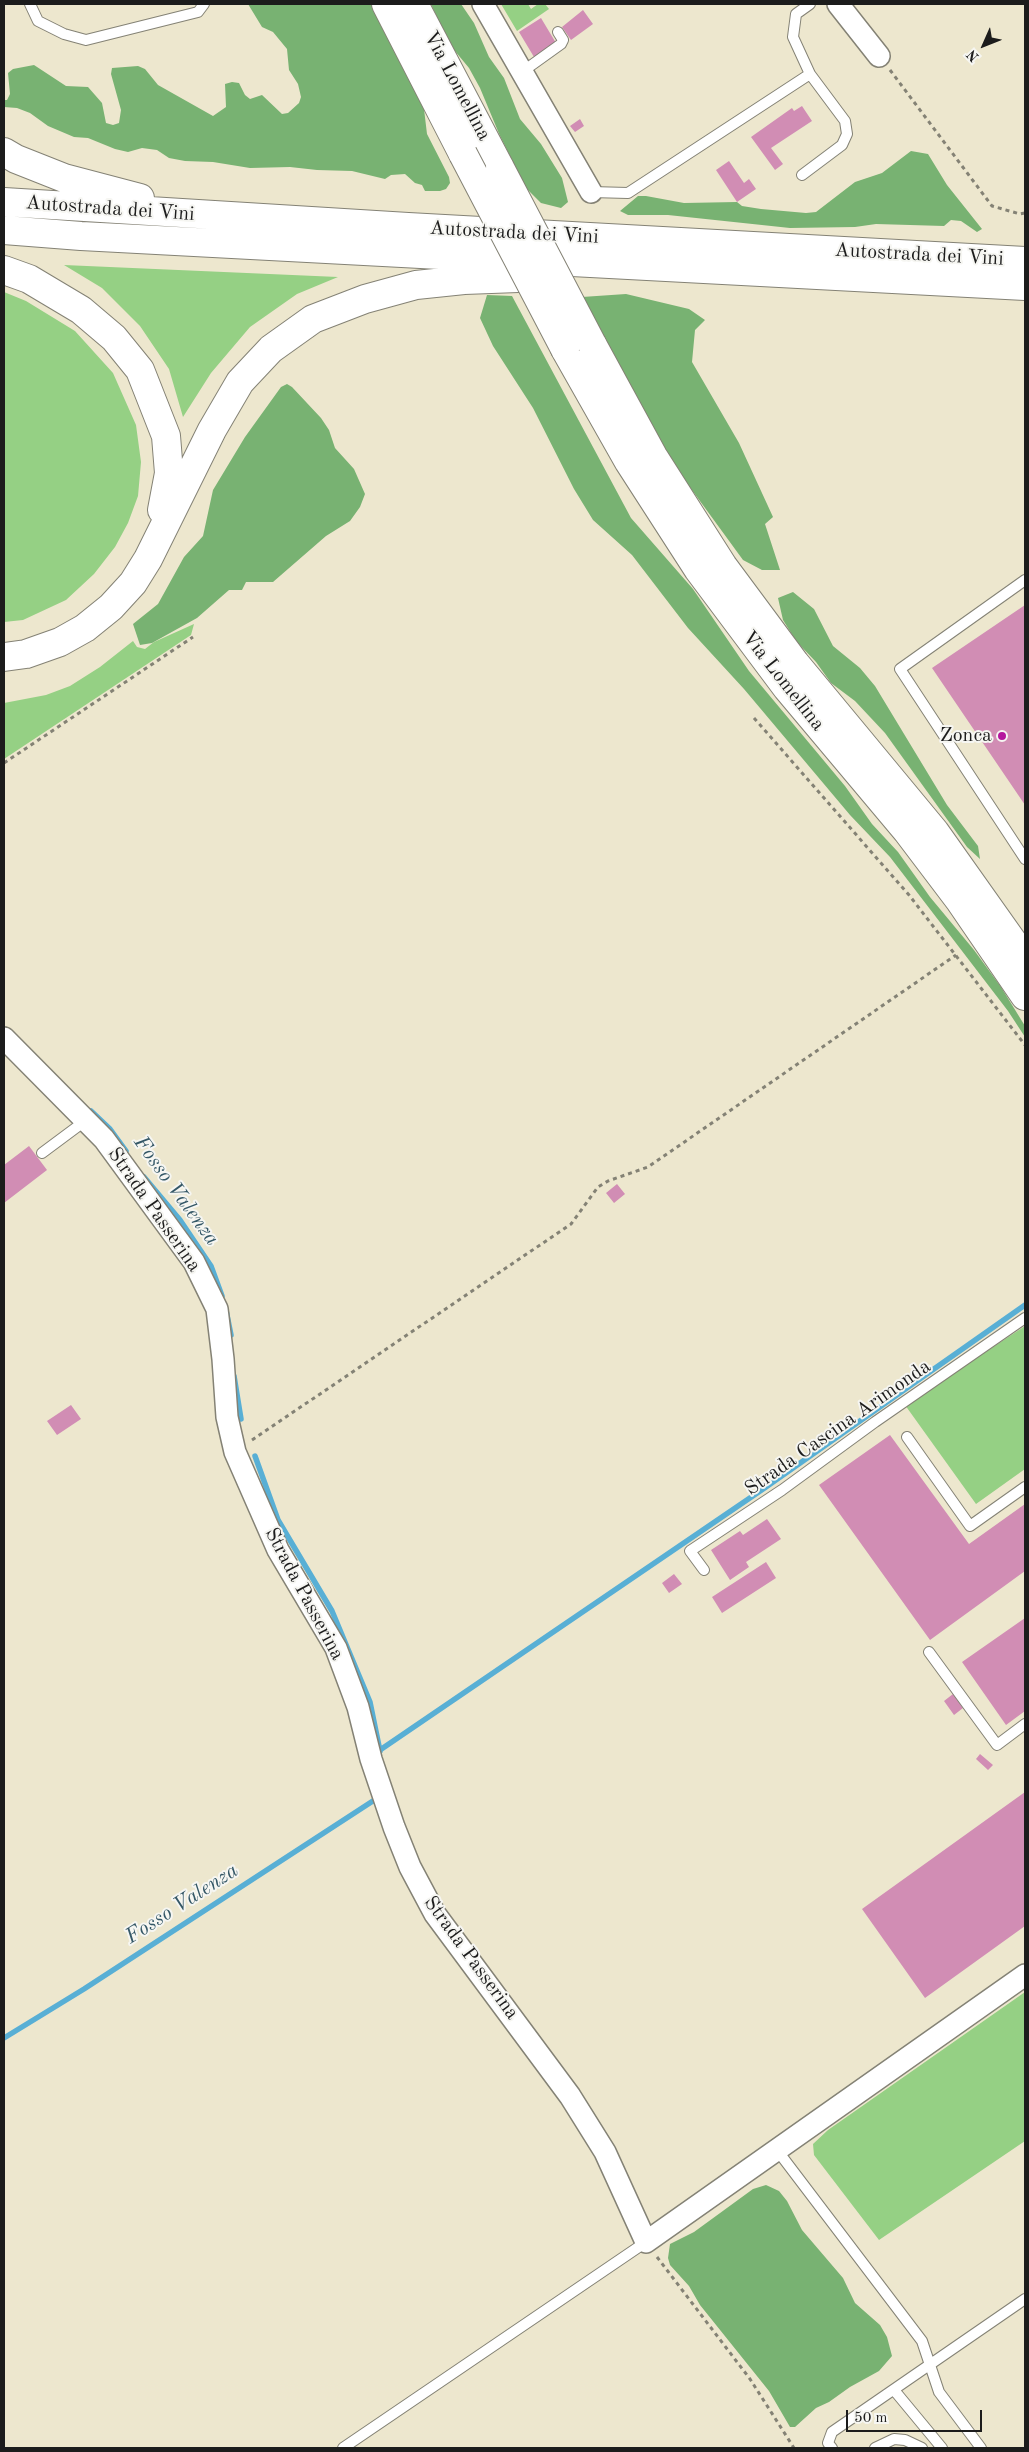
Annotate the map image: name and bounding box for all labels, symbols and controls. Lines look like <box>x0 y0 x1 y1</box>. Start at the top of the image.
north arrow <box>959 20 1009 70</box>
street label: Via Lomellina <box>418 27 496 145</box>
text: N <box>964 47 982 64</box>
street label: Autostrada dei Vini <box>25 191 195 227</box>
street label: Autostrada dei Vini <box>429 217 599 249</box>
street label: Autostrada dei Vini <box>834 239 1004 271</box>
street label: Via Lomellina <box>736 626 830 736</box>
place label: Zonca <box>940 724 992 748</box>
marker: Zonca <box>996 730 1008 742</box>
water label: Fosso Valenza <box>128 1131 224 1251</box>
street label: Strada Passerina <box>102 1143 206 1277</box>
street label: Strada Cascina Arimonda <box>740 1355 936 1501</box>
street label: Strada Passerina <box>259 1524 349 1664</box>
water label: Fosso Valenza <box>121 1858 243 1950</box>
street label: Strada Passerina <box>418 1892 524 2024</box>
scale bar <box>849 2400 985 2432</box>
text: 50 m <box>854 2411 888 2426</box>

